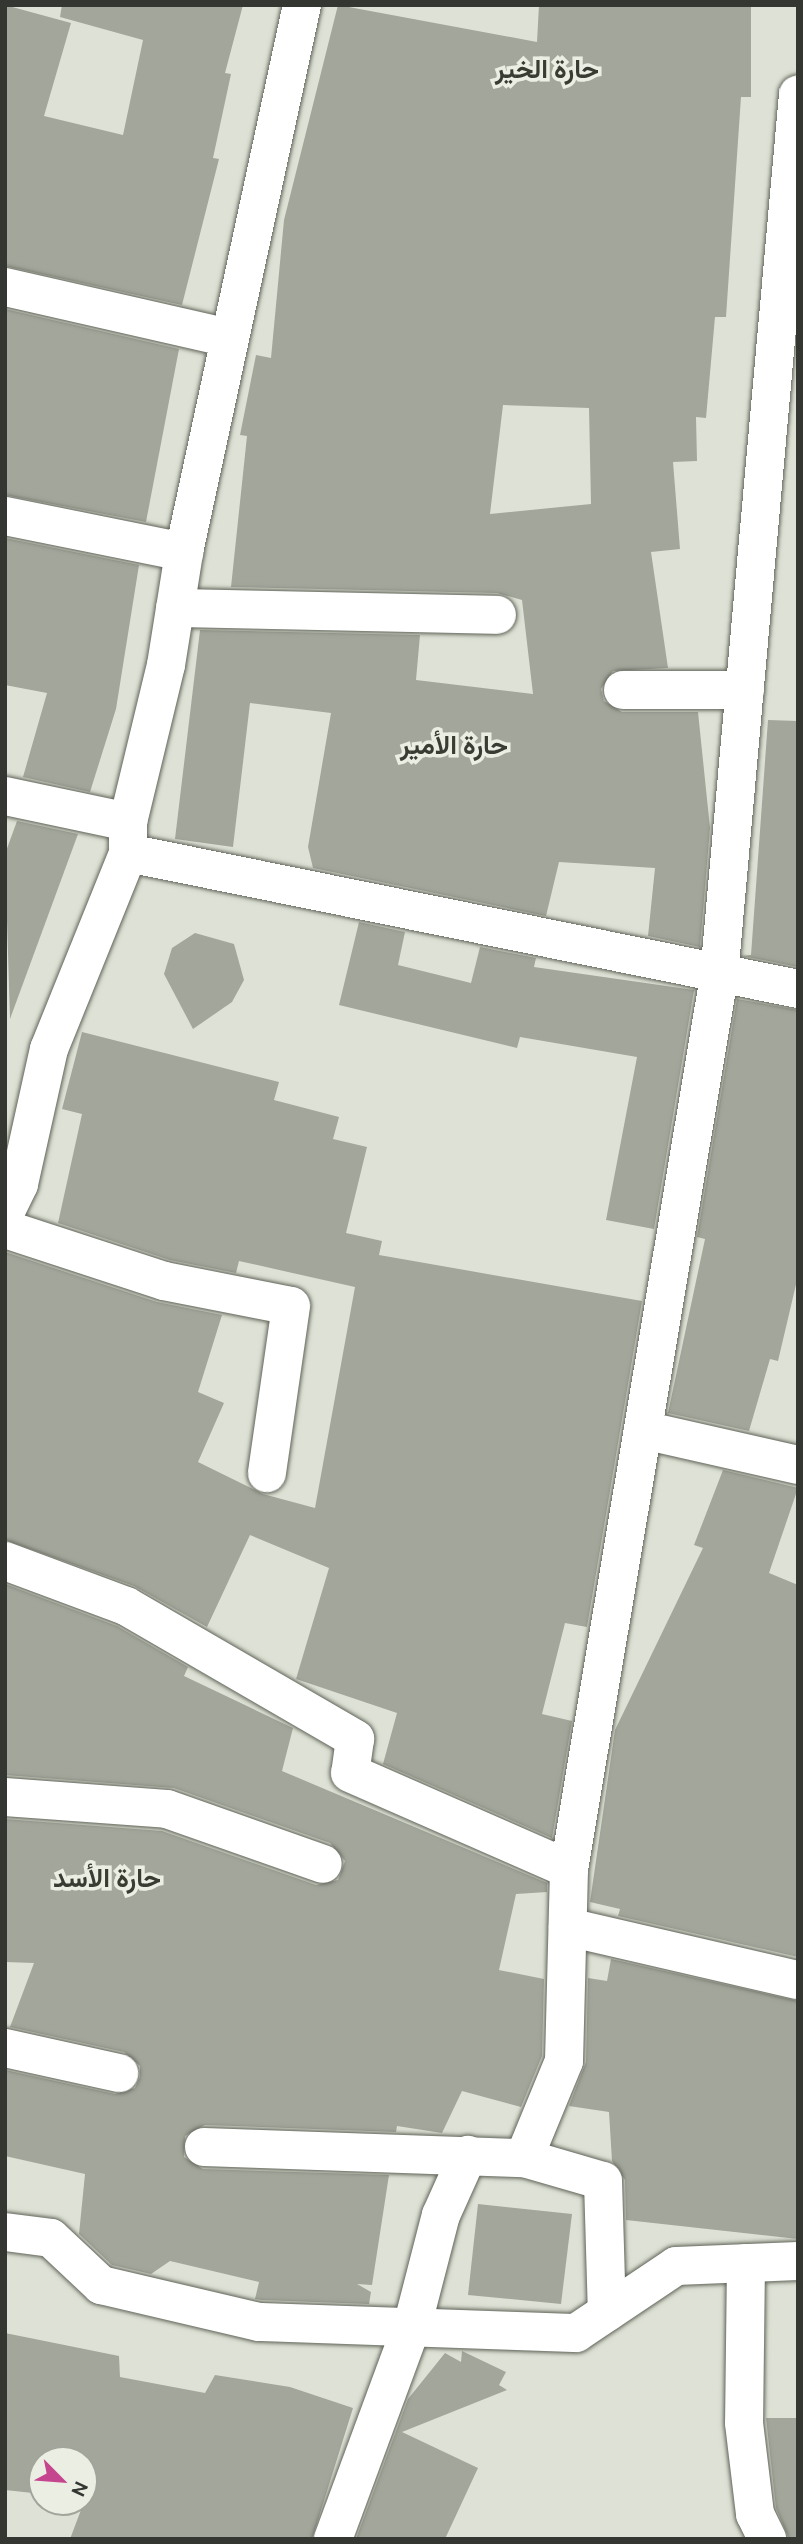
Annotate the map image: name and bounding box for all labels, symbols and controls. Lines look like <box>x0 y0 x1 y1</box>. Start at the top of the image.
district label: حارة الخير <box>495 53 599 85</box>
district label: حارة الأمير <box>400 729 508 761</box>
district label: حارة الأسد <box>53 1862 161 1894</box>
north arrow <box>28 2446 98 2516</box>
text: N <box>67 2478 93 2500</box>

